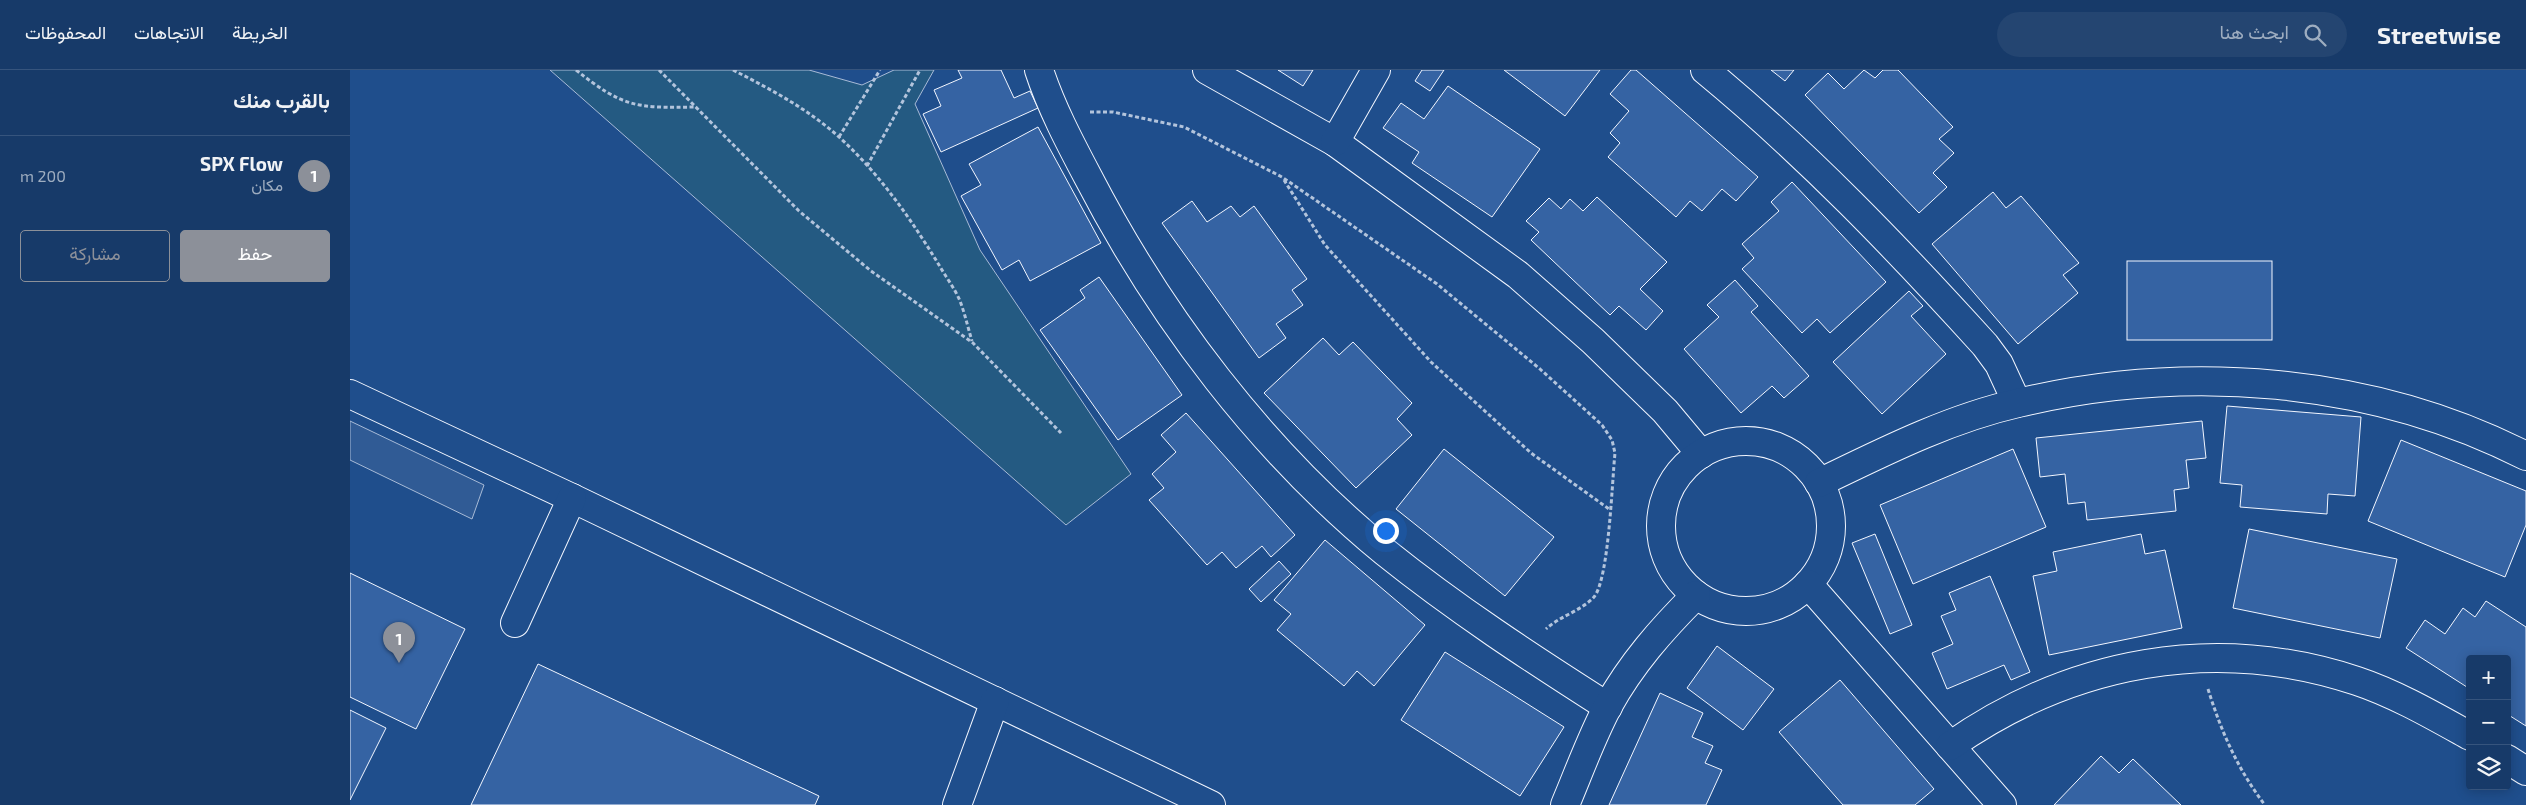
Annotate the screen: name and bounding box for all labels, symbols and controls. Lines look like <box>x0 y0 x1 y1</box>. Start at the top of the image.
search box <box>1997 12 2347 57</box>
text: ابحث هنا <box>2219 20 2289 43</box>
text: Streetwise <box>2377 20 2501 49</box>
text: المحفوظات <box>25 21 106 43</box>
text: الاتجاهات <box>134 21 204 43</box>
text: الخريطة <box>232 21 288 43</box>
icon: search <box>2301 21 2329 49</box>
text: بالقرب منك <box>233 87 330 112</box>
text: SPX Flow <box>200 152 283 175</box>
text: 200 m <box>20 166 66 185</box>
text: 1 <box>311 166 317 185</box>
text: مكان <box>251 175 283 194</box>
button: مشاركة <box>20 230 170 282</box>
button: حفظ <box>180 230 330 282</box>
your location <box>1373 518 1399 544</box>
pin: 1 <box>383 622 415 663</box>
map controls <box>2466 655 2511 790</box>
button: + <box>2466 655 2511 700</box>
button: − <box>2466 700 2511 745</box>
button: layers <box>2466 745 2511 790</box>

